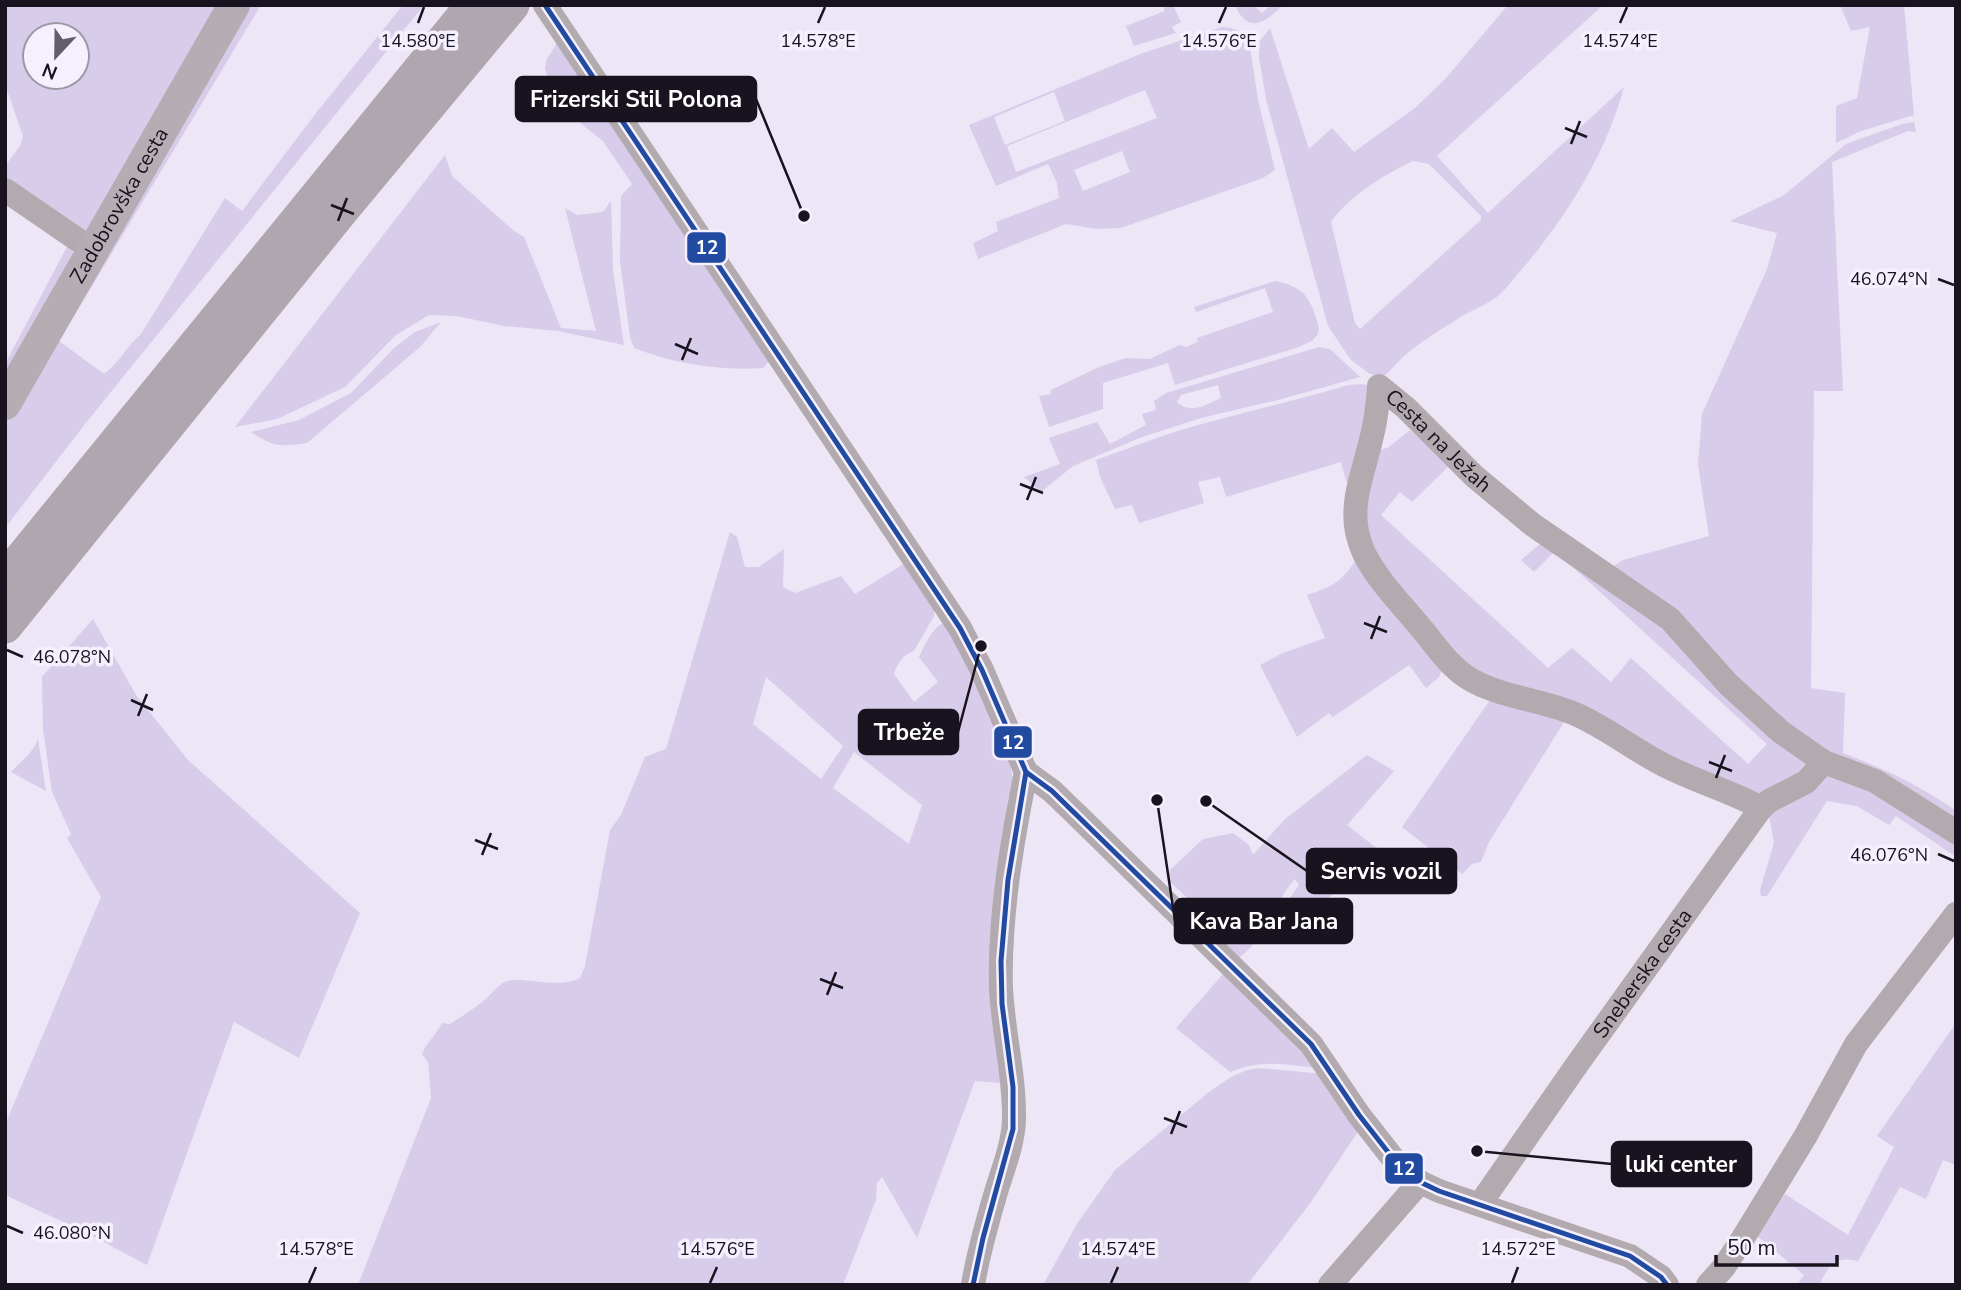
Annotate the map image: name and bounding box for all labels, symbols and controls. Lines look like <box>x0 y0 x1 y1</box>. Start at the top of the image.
north arrow <box>21 21 91 91</box>
text: 14.580°E <box>380 29 456 53</box>
text: 14.578°E <box>780 29 856 53</box>
text: 14.576°E <box>1181 29 1257 53</box>
text: 14.574°E <box>1582 29 1658 53</box>
text: N <box>39 56 61 86</box>
callout: Frizerski Stil Polona <box>516 77 756 121</box>
text: Frizerski Stil Polona <box>530 84 742 115</box>
street label: Zadobrovška cesta <box>63 122 175 288</box>
line badge: 12 <box>686 231 727 264</box>
text: 12 <box>696 235 718 261</box>
text: 46.074°N <box>1850 267 1928 291</box>
street label: Cesta na Ježah <box>1379 383 1497 499</box>
text: 46.078°N <box>33 645 111 669</box>
callout: Trbeže <box>859 710 958 754</box>
text: Trbeže <box>874 717 944 748</box>
line badge: 12 <box>993 725 1033 759</box>
text: 12 <box>1002 730 1024 756</box>
text: 46.076°N <box>1850 843 1928 867</box>
callout: Servis vozil <box>1307 849 1456 893</box>
text: Servis vozil <box>1320 856 1442 887</box>
callout: Kava Bar Jana <box>1175 899 1352 943</box>
street label: Sneberska cesta <box>1586 903 1698 1044</box>
text: Kava Bar Jana <box>1190 906 1338 937</box>
callout: luki center <box>1612 1142 1751 1186</box>
text: luki center <box>1625 1149 1737 1180</box>
line badge: 12 <box>1384 1152 1424 1185</box>
text: 12 <box>1393 1156 1415 1182</box>
text: 46.080°N <box>33 1221 111 1245</box>
scale bar <box>1716 1224 1837 1268</box>
text: 50 m <box>1727 1234 1776 1262</box>
text: 14.578°E <box>278 1237 354 1261</box>
text: 14.576°E <box>679 1237 755 1261</box>
text: 14.574°E <box>1080 1237 1156 1261</box>
text: 14.572°E <box>1480 1237 1556 1261</box>

